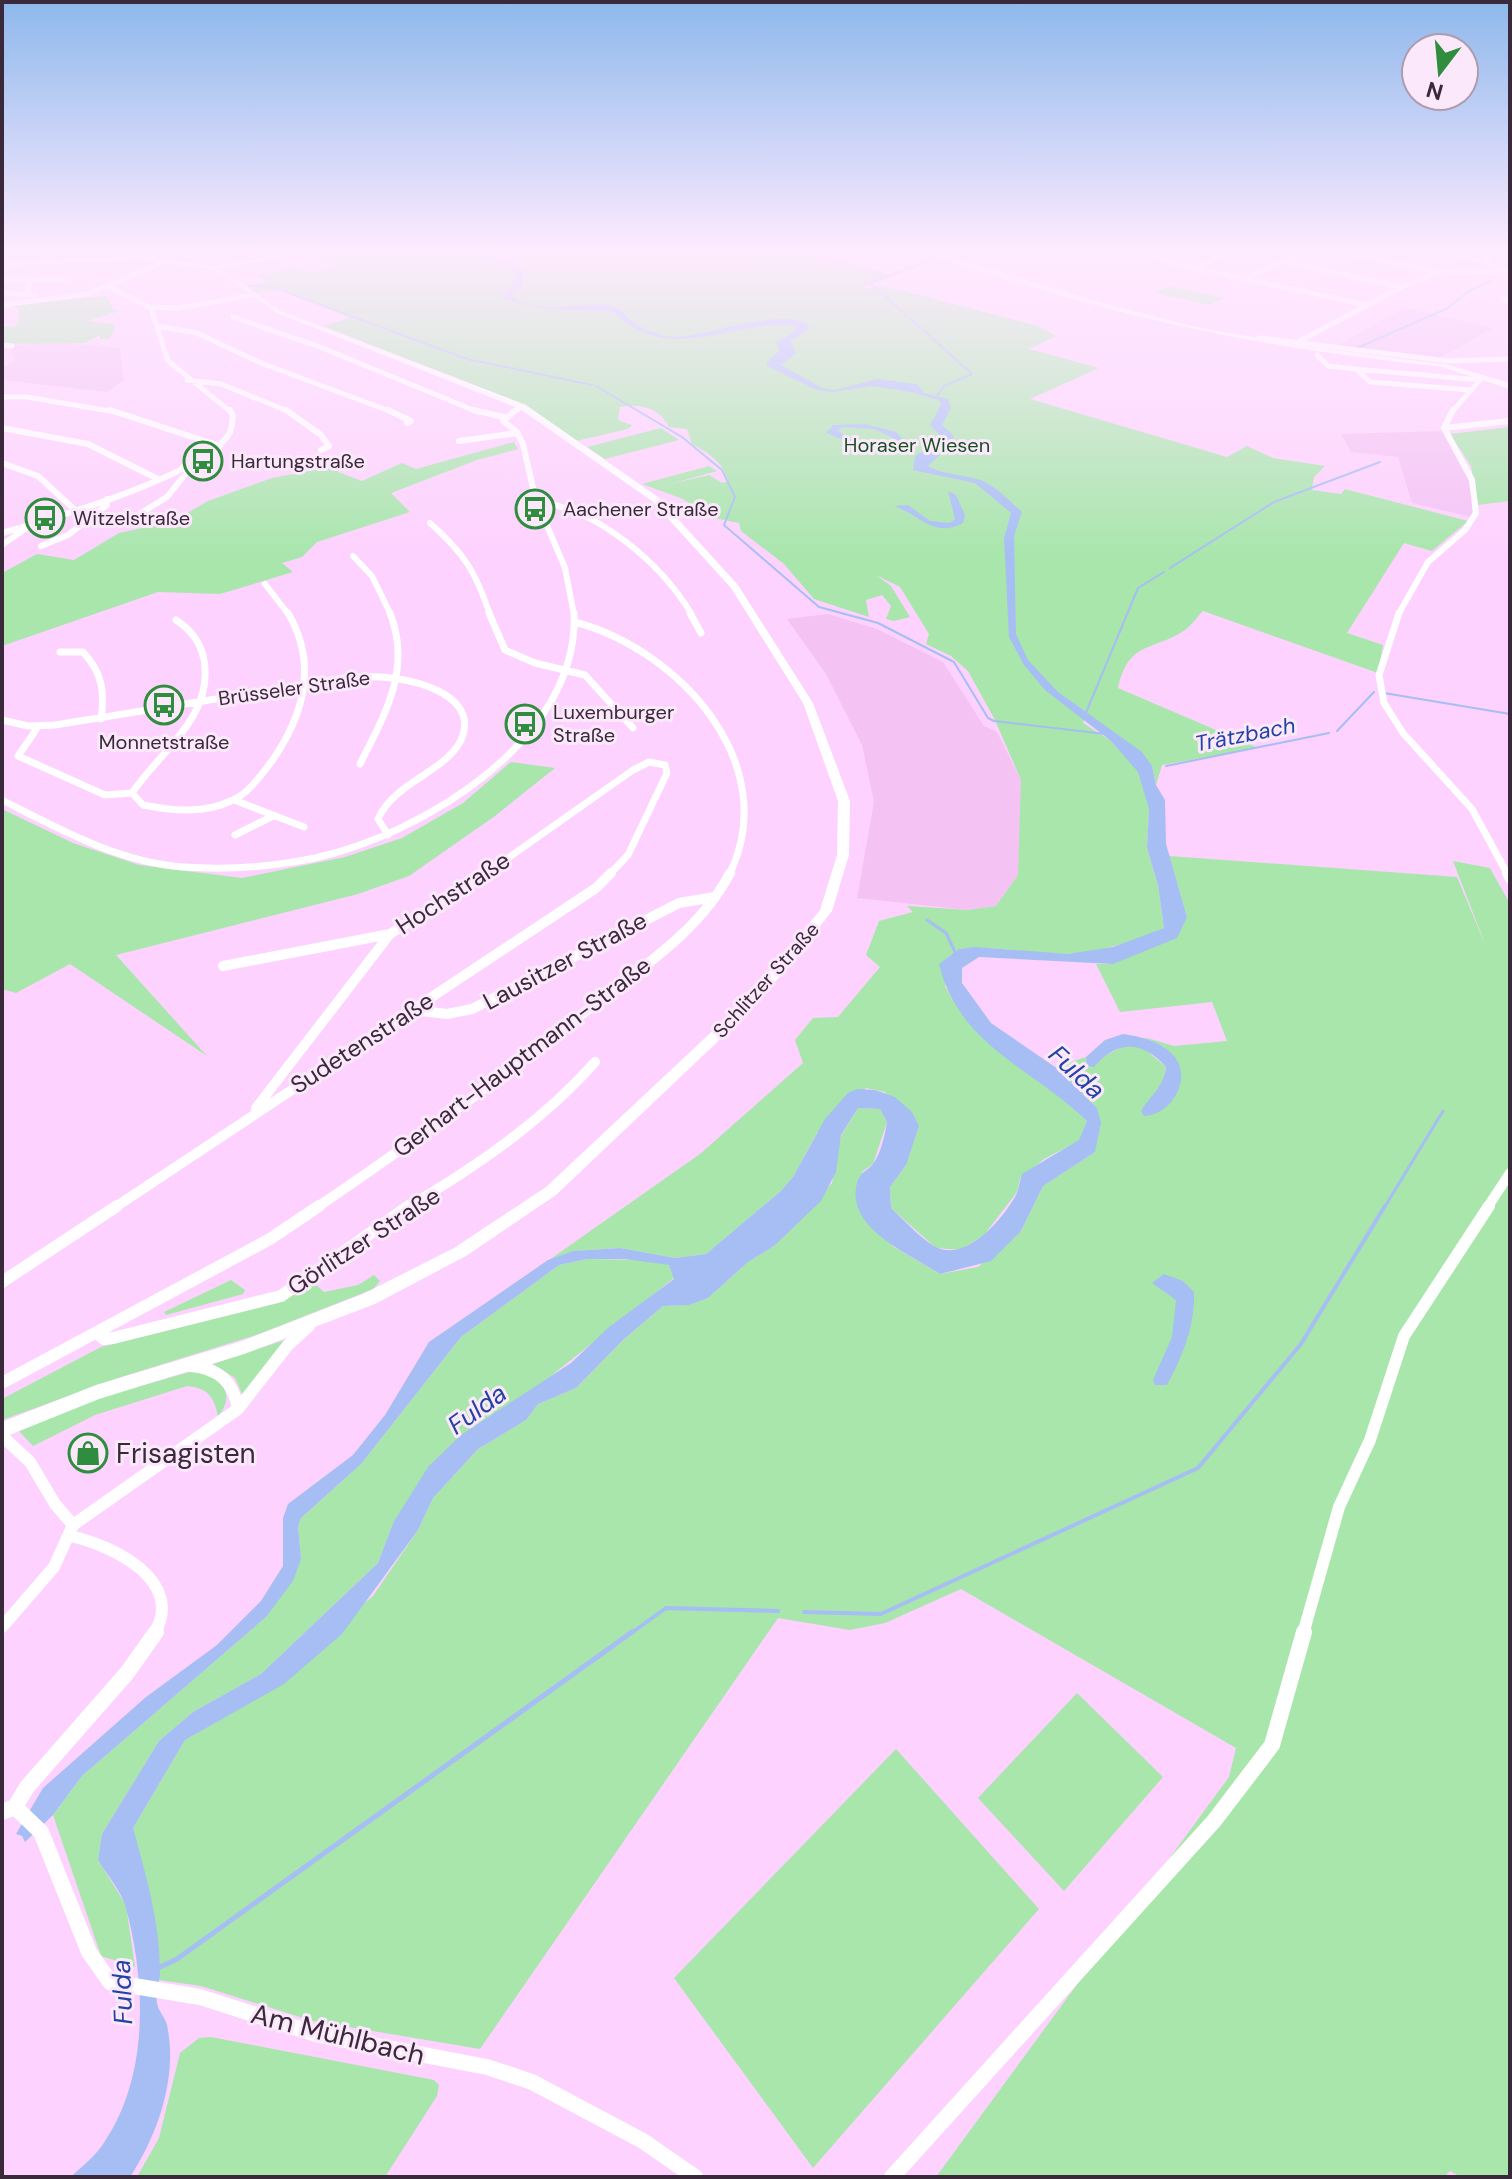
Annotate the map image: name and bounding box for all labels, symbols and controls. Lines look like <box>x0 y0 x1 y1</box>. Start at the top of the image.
north arrow <box>1400 32 1480 112</box>
text: N <box>1423 75 1446 107</box>
park label: Horaser Wiesen <box>844 432 990 458</box>
bus stop icon: Hartungstraße <box>182 440 224 482</box>
place label: Hartungstraße <box>231 448 365 474</box>
bus stop icon: Aachener Straße <box>514 488 556 530</box>
place label: Aachener Straße <box>563 496 719 522</box>
bus stop icon: Witzelstraße <box>24 497 66 539</box>
place label: Witzelstraße <box>73 505 190 531</box>
street label: Brüsseler Straße <box>216 664 372 712</box>
bus stop icon: Monnetstraße <box>143 684 185 726</box>
place label: Luxemburger Straße <box>553 699 674 748</box>
bus stop icon: Luxemburger Straße <box>504 703 546 745</box>
water label: Trätzbach <box>1192 711 1298 758</box>
place label: Monnetstraße <box>99 729 229 755</box>
street label: Hochstraße <box>390 844 516 941</box>
street label: Lausitzer Straße <box>478 904 652 1017</box>
street label: Schlitzer Straße <box>707 917 825 1043</box>
street label: Gerhart-Hauptmann-Straße <box>386 949 657 1164</box>
street label: Sudetenstraße <box>284 985 439 1100</box>
water label: Fulda <box>1042 1037 1112 1107</box>
street label: Görlitzer Straße <box>281 1180 446 1302</box>
water label: Fulda <box>441 1376 513 1442</box>
shop icon: Frisagisten <box>67 1432 109 1474</box>
place label: Frisagisten <box>116 1435 256 1472</box>
water label: Fulda <box>104 1959 140 2025</box>
street label: Am Mühlbach <box>247 1995 429 2074</box>

